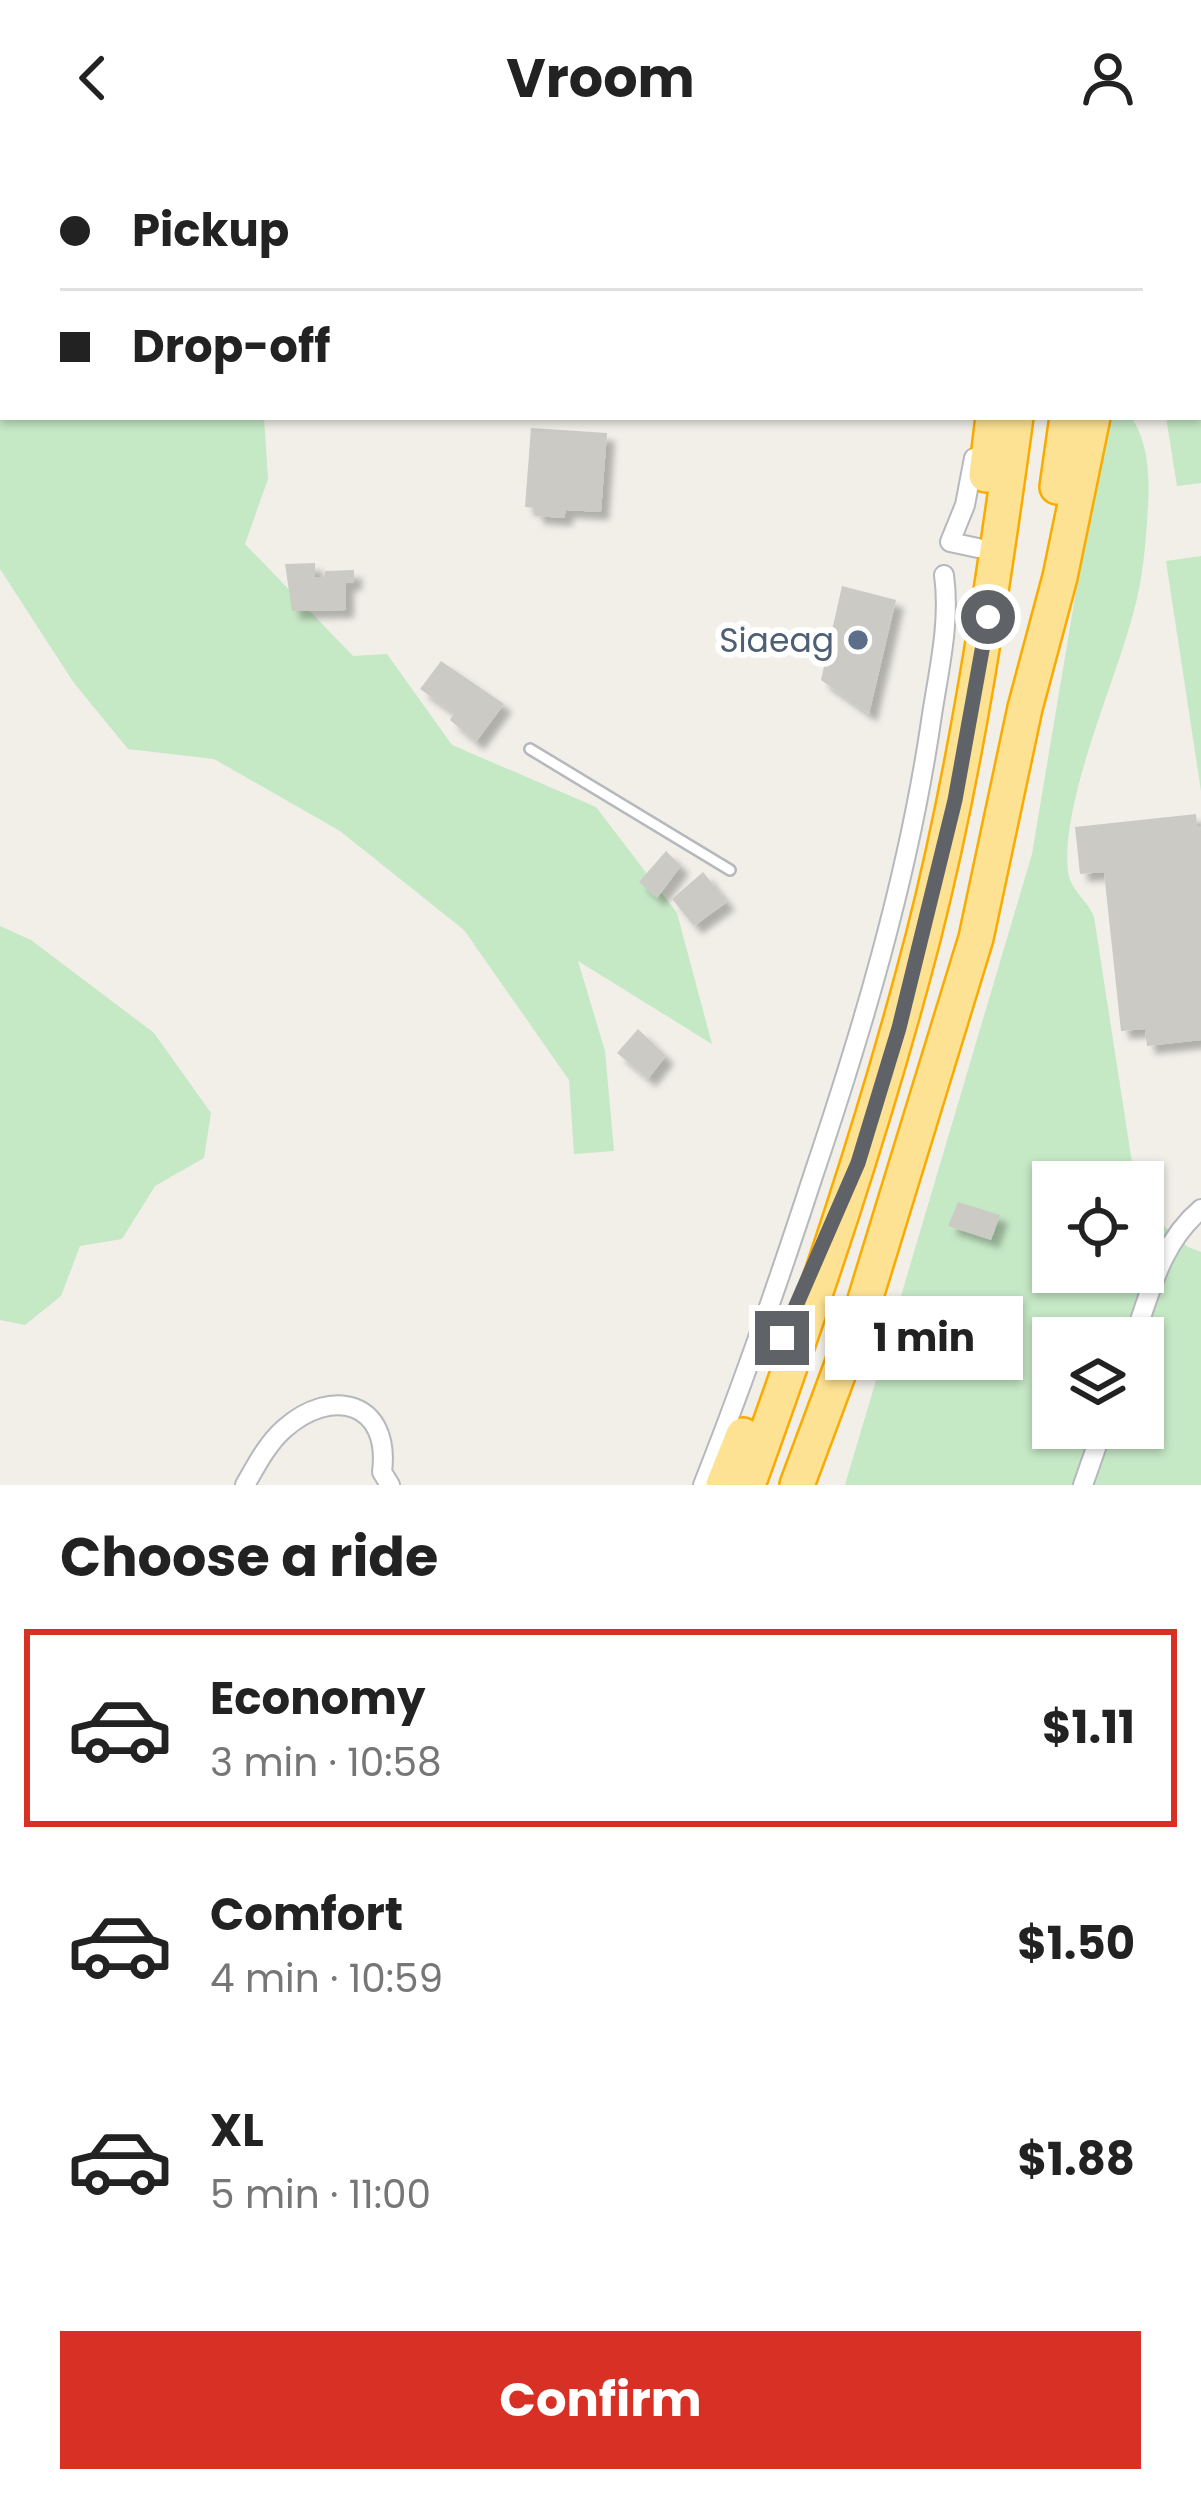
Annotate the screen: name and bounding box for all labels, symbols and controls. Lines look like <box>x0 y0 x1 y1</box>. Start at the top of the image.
text: Vroom <box>506 40 695 116</box>
icon: back <box>60 45 126 111</box>
icon: person <box>1075 45 1141 111</box>
text: Pickup <box>132 199 289 262</box>
text: Drop-off <box>132 315 330 378</box>
route start <box>961 590 1015 644</box>
place label: Siaeag <box>719 617 834 664</box>
marker: Siaeag <box>845 627 871 653</box>
map controls <box>1032 1161 1164 1449</box>
button: locate <box>1032 1161 1164 1293</box>
callout: 1 min <box>824 1296 1022 1380</box>
text: 1 min <box>873 1310 975 1365</box>
route end <box>755 1311 809 1365</box>
button: layers <box>1032 1317 1164 1449</box>
text: Choose a ride <box>60 1519 438 1595</box>
text: Economy <box>210 1667 425 1730</box>
icon: car <box>66 1674 174 1782</box>
text: $1.11 <box>1042 1696 1135 1759</box>
text: 3 min · 10:58 <box>210 1735 442 1790</box>
text: Comfort <box>210 1883 403 1946</box>
icon: car <box>66 1890 174 1998</box>
text: $1.50 <box>1017 1912 1135 1975</box>
text: 4 min · 10:59 <box>210 1951 443 2006</box>
text: XL <box>210 2099 264 2162</box>
icon: car <box>66 2106 174 2214</box>
text: $1.88 <box>1017 2128 1135 2191</box>
text: 5 min · 11:00 <box>210 2167 431 2222</box>
button: Confirm <box>60 2331 1141 2469</box>

